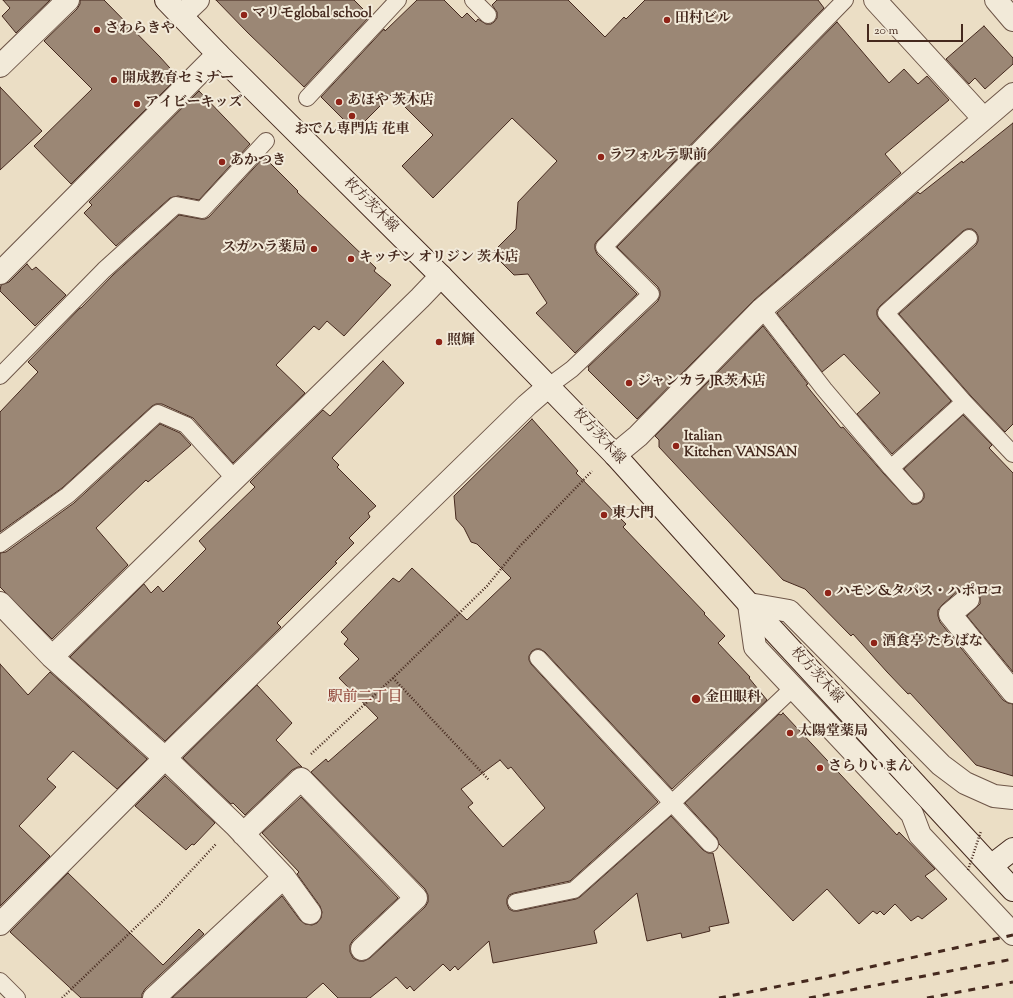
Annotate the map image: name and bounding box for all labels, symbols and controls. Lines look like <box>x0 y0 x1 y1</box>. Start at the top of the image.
place label: マリモglobal school <box>252 7 372 23</box>
marker: マリモglobal school <box>239 10 249 20</box>
place label: 田村ビル <box>675 12 731 28</box>
marker: 田村ビル <box>662 15 672 25</box>
scale bar <box>869 16 965 42</box>
place label: さわらきや <box>105 22 175 38</box>
text: 20 m <box>874 22 898 40</box>
marker: さわらきや <box>92 25 102 35</box>
place label: 開成教育セミナー <box>122 72 234 88</box>
marker: 開成教育セミナー <box>109 75 119 85</box>
place label: あほや 茨木店 <box>347 94 434 110</box>
place label: アイビーキッズ <box>145 96 242 112</box>
marker: あほや 茨木店 <box>334 97 344 107</box>
marker: アイビーキッズ <box>132 99 142 109</box>
marker: おでん専門店 花車 <box>347 111 357 121</box>
place label: おでん専門店 花車 <box>295 123 409 139</box>
place label: ラフォルテ駅前 <box>609 149 707 165</box>
marker: ラフォルテ駅前 <box>596 152 606 162</box>
place label: あかつき <box>230 154 286 170</box>
marker: あかつき <box>217 157 227 167</box>
street label: 枚方茨木線 <box>339 175 401 237</box>
place label: スガハラ薬局 <box>222 241 306 257</box>
marker: スガハラ薬局 <box>309 244 319 254</box>
place label: キッチン オリジン 茨木店 <box>359 251 519 267</box>
marker: キッチン オリジン 茨木店 <box>346 254 356 264</box>
place label: 照輝 <box>447 334 475 350</box>
marker: 照輝 <box>434 337 444 347</box>
place label: ジャンカラ JR茨木店 <box>637 375 766 391</box>
marker: ジャンカラ JR茨木店 <box>624 378 634 388</box>
street label: 枚方茨木線 <box>568 406 628 468</box>
place label: Italian Kitchen VANSAN <box>684 430 797 462</box>
marker: Italian Kitchen VANSAN <box>671 441 681 451</box>
place label: 東大門 <box>612 507 654 523</box>
marker: 東大門 <box>599 510 609 520</box>
place label: ハモン&タパス・ハポロコ <box>836 585 1003 601</box>
marker: ハモン&タパス・ハポロコ <box>823 588 833 598</box>
place label: 酒食亭 たちばな <box>882 635 983 651</box>
marker: 酒食亭 たちばな <box>869 638 879 648</box>
street label: 枚方茨木線 <box>786 645 846 707</box>
district label: 駅前二丁目 <box>328 689 402 707</box>
place label: 金田眼科 <box>705 691 761 707</box>
marker: 金田眼科 <box>690 693 702 705</box>
place label: 太陽堂薬局 <box>798 725 868 741</box>
marker: 太陽堂薬局 <box>785 728 795 738</box>
place label: さらりいまん <box>828 760 912 776</box>
marker: さらりいまん <box>815 763 825 773</box>

